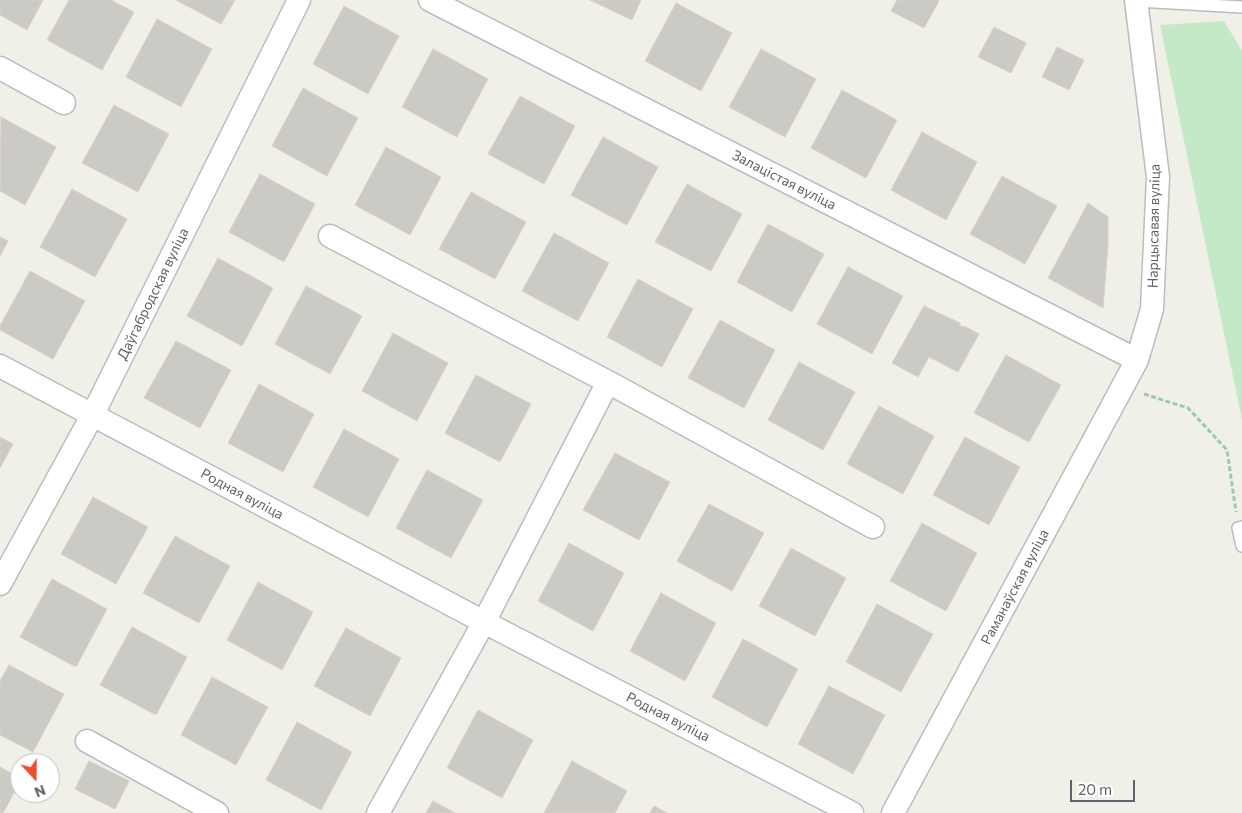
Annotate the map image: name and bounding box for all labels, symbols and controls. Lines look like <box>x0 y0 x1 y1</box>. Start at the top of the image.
street label: Залацістая вуліца <box>729 147 839 213</box>
street label: Нарцысавая вуліца <box>1145 164 1163 288</box>
street label: Даўгабродская вуліца <box>114 225 192 363</box>
street label: Родная вуліца <box>198 465 286 523</box>
street label: Раманаўская вуліца <box>977 526 1053 648</box>
street label: Родная вуліца <box>623 689 713 745</box>
north arrow <box>10 753 60 803</box>
scale bar <box>1072 770 1137 802</box>
text: 20 m <box>1078 780 1112 798</box>
text: N <box>32 782 48 801</box>

